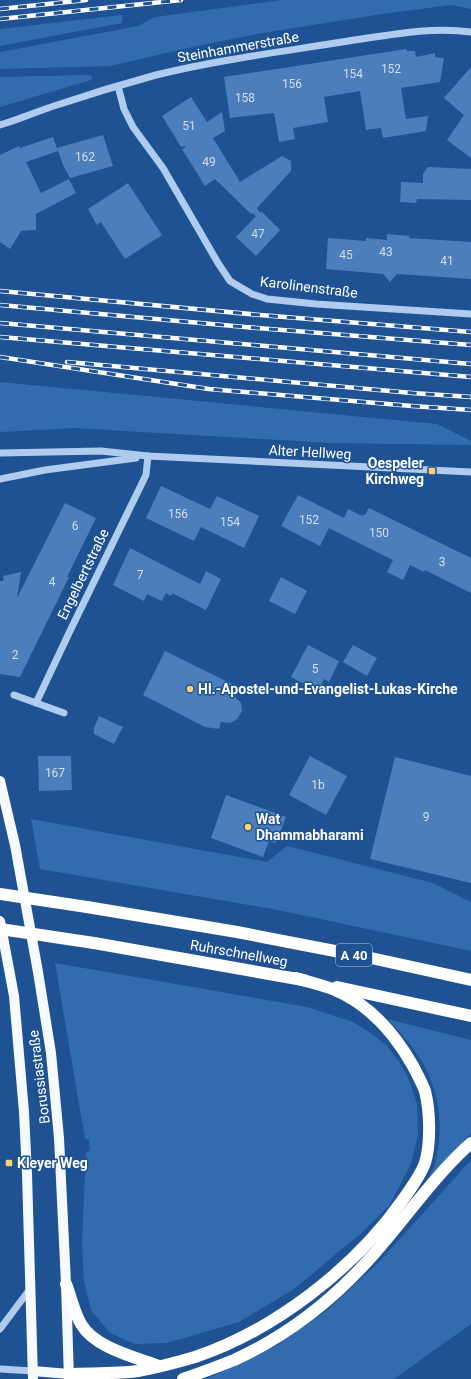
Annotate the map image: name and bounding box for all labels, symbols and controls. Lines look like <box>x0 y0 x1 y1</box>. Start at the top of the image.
street label: Steinhammerstraße <box>176 28 300 66</box>
house number: 152 <box>381 62 401 76</box>
house number: 154 <box>343 67 363 81</box>
house number: 156 <box>282 77 302 91</box>
house number: 158 <box>235 91 255 105</box>
house number: 51 <box>182 119 196 133</box>
house number: 162 <box>75 150 95 164</box>
house number: 49 <box>202 155 216 169</box>
house number: 47 <box>251 227 265 241</box>
house number: 43 <box>379 245 393 259</box>
house number: 45 <box>339 248 353 262</box>
house number: 41 <box>440 254 454 268</box>
street label: Karolinenstraße <box>259 273 359 301</box>
street label: Alter Hellweg <box>268 442 352 462</box>
place label: Oespeler Kirchweg <box>365 455 424 487</box>
marker: Oespeler Kirchweg <box>427 466 437 476</box>
house number: 156 <box>168 507 188 521</box>
house number: 152 <box>299 513 319 527</box>
house number: 154 <box>220 515 240 529</box>
house number: 6 <box>72 519 79 533</box>
street label: Engelbertstraße <box>54 526 112 622</box>
house number: 150 <box>369 526 389 540</box>
house number: 3 <box>439 555 445 569</box>
house number: 7 <box>137 568 144 582</box>
house number: 4 <box>49 575 56 589</box>
house number: 2 <box>12 648 19 662</box>
house number: 5 <box>312 662 319 676</box>
place label: Hl.-Apostel-und-Evangelist-Lukas-Kirche <box>198 681 458 697</box>
marker: Hl.-Apostel-und-Evangelist-Lukas-Kirche <box>185 684 195 694</box>
house number: 167 <box>45 766 65 780</box>
house number: 1b <box>311 778 325 792</box>
house number: 9 <box>423 810 429 824</box>
place label: Wat Dhammabharami <box>256 811 364 843</box>
marker: Wat Dhammabharami <box>243 822 253 832</box>
street label: Ruhrschnellweg <box>189 937 289 969</box>
road number: A 40 <box>336 944 372 966</box>
street label: Borussiastraße <box>25 1029 53 1125</box>
place label: Kleyer Weg <box>17 1155 88 1171</box>
marker: Kleyer Weg <box>4 1158 14 1168</box>

